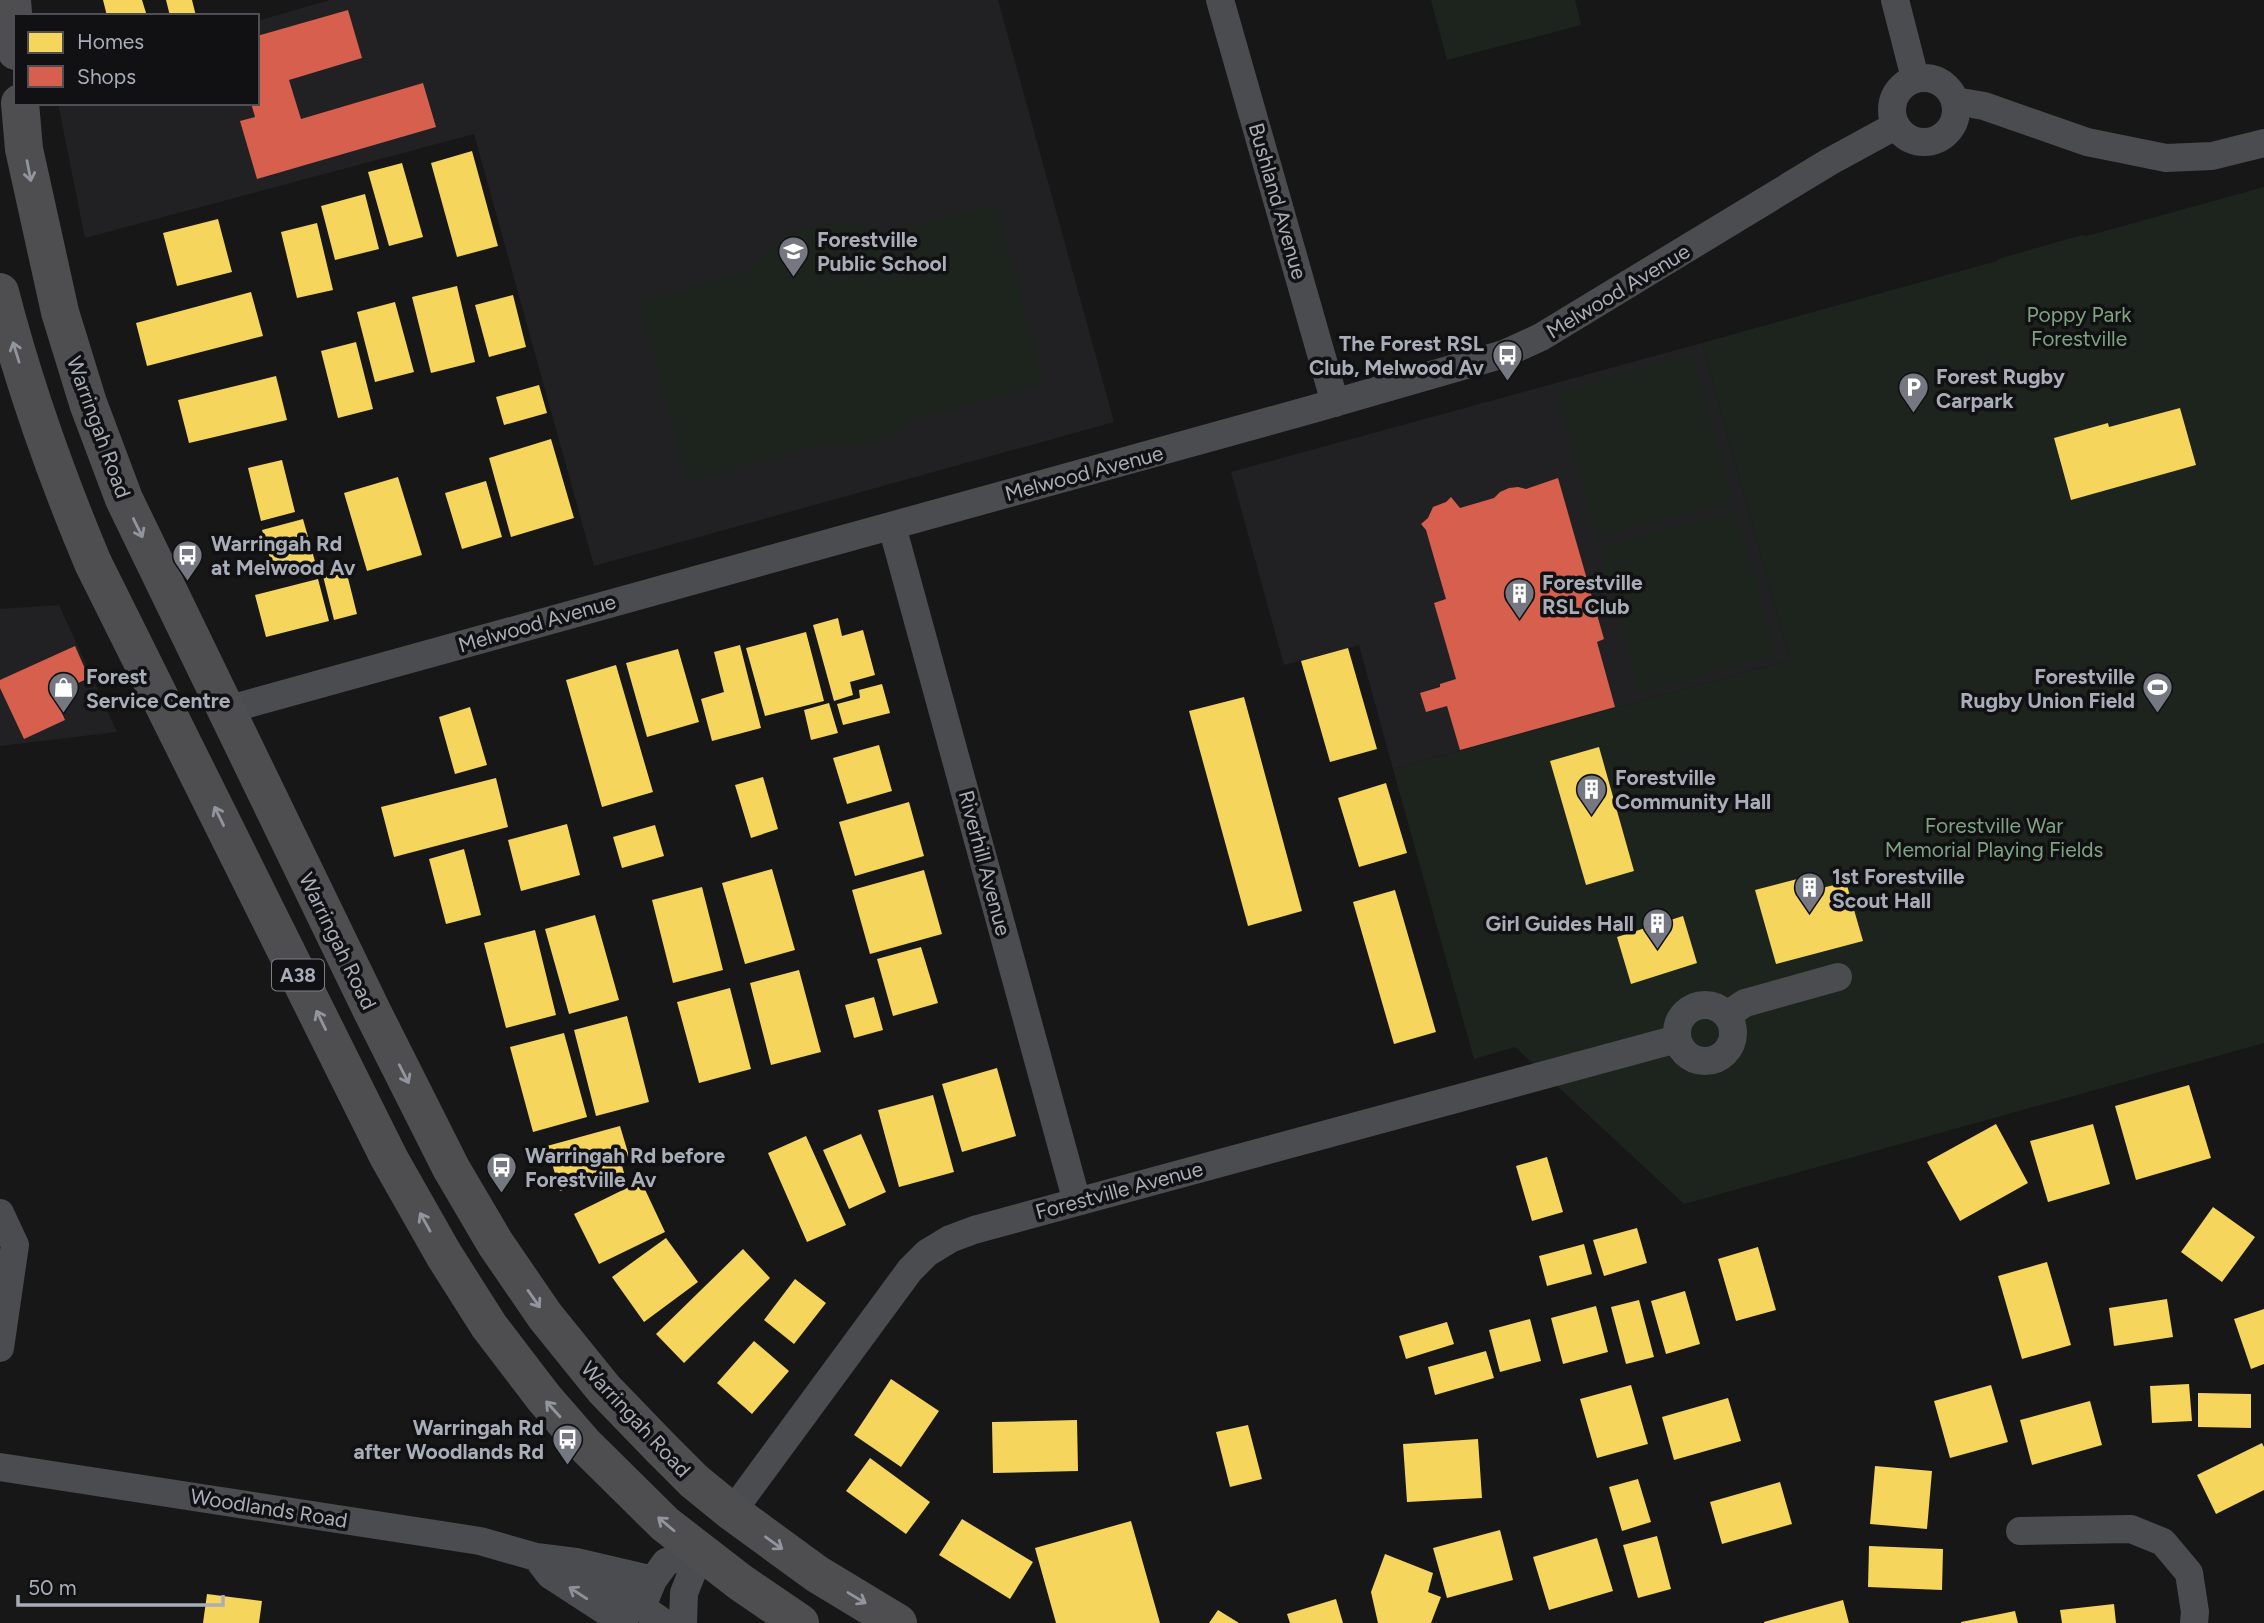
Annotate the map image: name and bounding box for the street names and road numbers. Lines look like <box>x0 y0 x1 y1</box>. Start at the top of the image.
street label: Bushland Avenue <box>1244 120 1312 282</box>
street label: Melwood Avenue <box>1542 238 1694 344</box>
street label: Warringah Road <box>62 353 136 501</box>
street label: Melwood Avenue <box>1002 440 1166 506</box>
street label: Melwood Avenue <box>455 589 619 657</box>
street label: Riverhill Avenue <box>954 788 1016 938</box>
street label: Warringah Road <box>294 869 382 1013</box>
road number: A38 <box>272 959 324 990</box>
street label: Forestville Avenue <box>1032 1156 1206 1224</box>
street label: Warringah Road <box>576 1356 696 1482</box>
street label: Woodlands Road <box>189 1483 349 1533</box>

